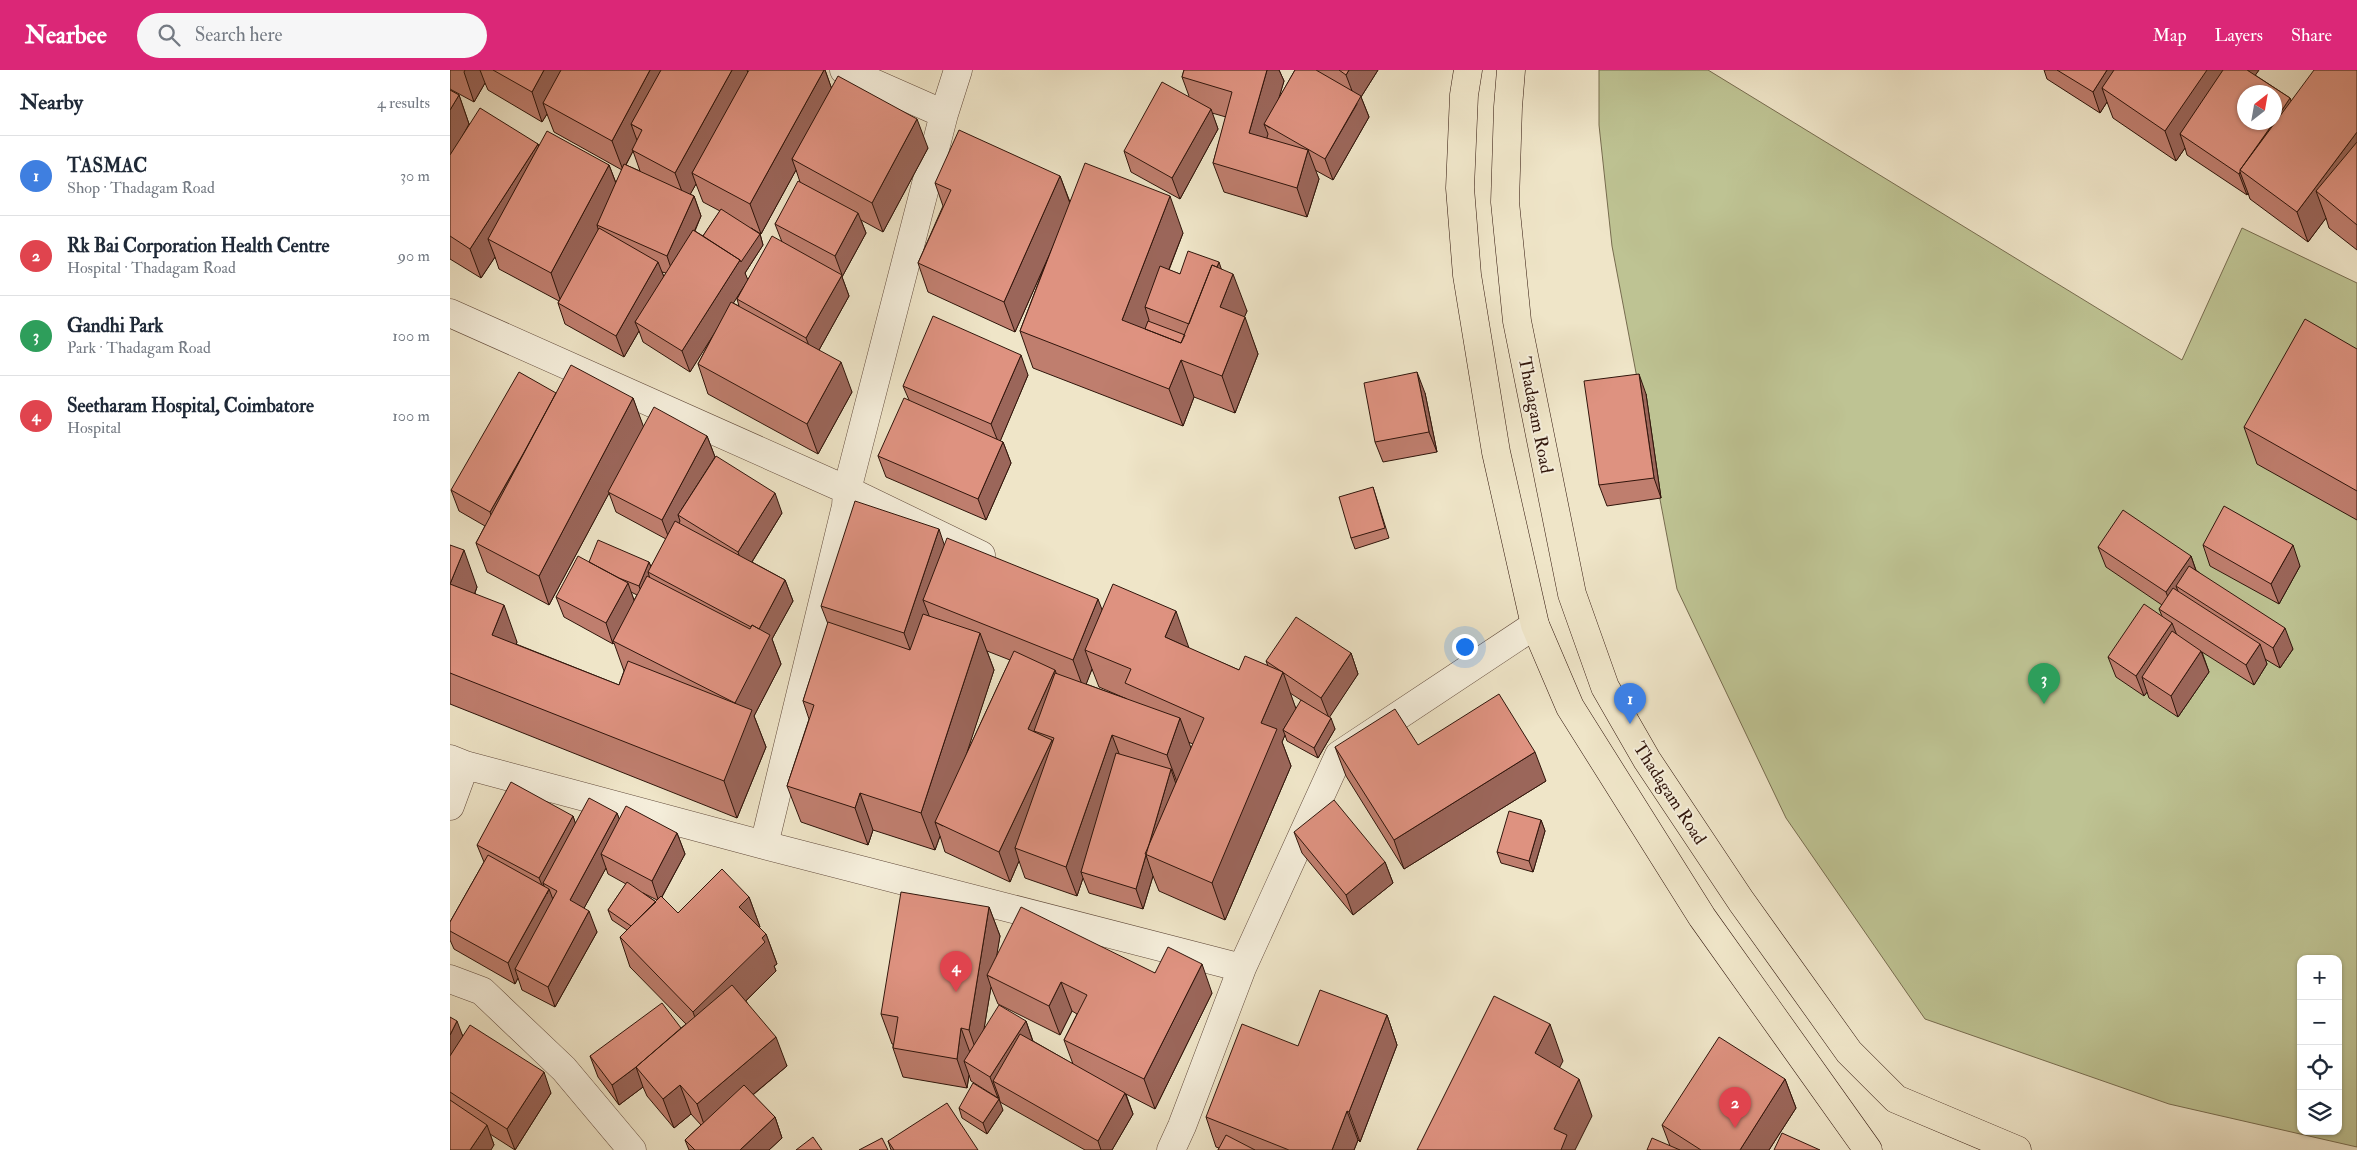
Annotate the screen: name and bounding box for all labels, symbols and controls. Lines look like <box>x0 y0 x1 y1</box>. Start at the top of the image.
search box <box>137 13 487 58</box>
text: Nearbee <box>25 20 107 51</box>
icon: search <box>155 21 183 49</box>
text: Search here <box>195 23 282 47</box>
text: Map <box>2153 24 2187 47</box>
text: Layers <box>2215 24 2263 47</box>
text: Share <box>2291 24 2332 47</box>
north arrow <box>2237 85 2282 130</box>
text: Nearby <box>20 89 83 116</box>
text: 4 results <box>377 93 430 113</box>
text: TASMAC <box>67 154 147 178</box>
text: 1 <box>33 166 39 186</box>
text: 30 m <box>400 166 430 186</box>
text: Shop · Thadagam Road <box>67 178 215 198</box>
text: Rk Bai Corporation Health Centre <box>67 234 330 258</box>
text: 2 <box>32 246 40 266</box>
text: 90 m <box>398 246 430 266</box>
text: Hospital · Thadagam Road <box>67 258 236 278</box>
text: Gandhi Park <box>67 314 163 338</box>
text: 3 <box>33 326 39 346</box>
text: 100 m <box>392 326 430 346</box>
text: Park · Thadagam Road <box>67 338 211 358</box>
street label: Thadagam Road <box>1513 355 1558 475</box>
text: Seetharam Hospital, Coimbatore <box>67 394 314 418</box>
text: 4 <box>32 406 40 426</box>
text: 100 m <box>392 406 430 426</box>
text: Hospital <box>67 418 121 438</box>
your location <box>1452 634 1478 660</box>
pin: 3 <box>2028 663 2060 704</box>
pin: 1 <box>1614 683 1646 724</box>
street label: Thadagam Road <box>1628 737 1711 849</box>
pin: 4 <box>940 951 972 992</box>
map controls <box>2297 955 2342 1135</box>
button: + <box>2297 955 2342 1000</box>
button: − <box>2297 1000 2342 1045</box>
button: locate <box>2297 1045 2342 1090</box>
pin: 2 <box>1719 1087 1751 1128</box>
button: layers <box>2297 1090 2342 1135</box>

